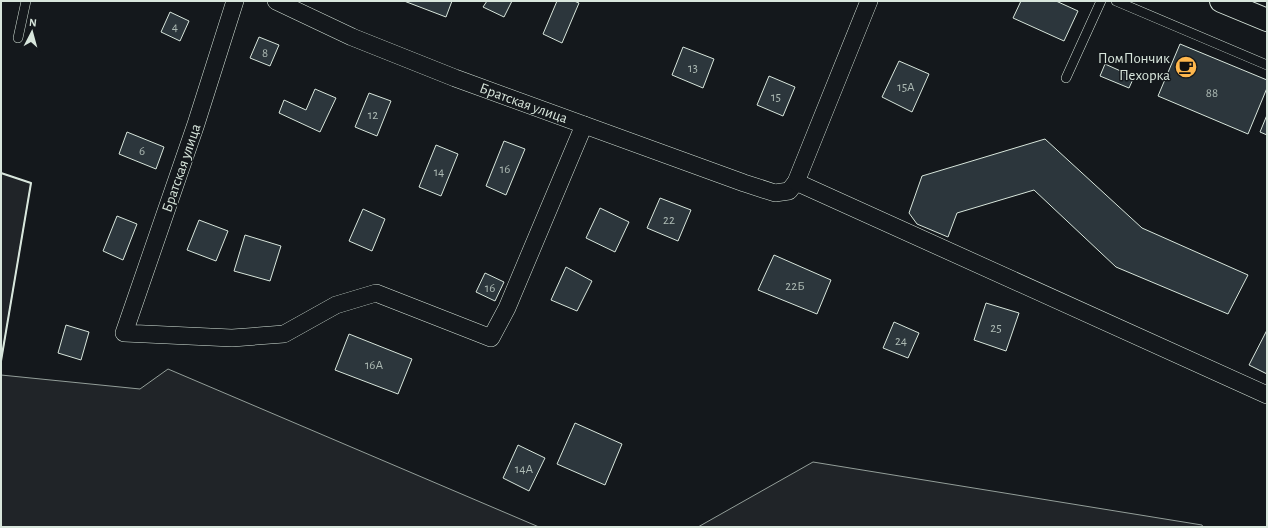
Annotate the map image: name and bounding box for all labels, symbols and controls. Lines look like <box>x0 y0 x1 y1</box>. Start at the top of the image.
north arrow <box>12 12 52 52</box>
text: N <box>29 17 37 28</box>
house number: 4 <box>172 21 178 34</box>
house number: 8 <box>262 47 268 60</box>
place label: ПомПончик Пехорка <box>1098 51 1170 83</box>
cafe icon: ПомПончик Пехорка <box>1173 54 1199 80</box>
house number: 13 <box>688 62 698 75</box>
street label: Братская улица <box>477 81 570 126</box>
house number: 15А <box>897 81 915 94</box>
house number: 88 <box>1206 87 1218 100</box>
house number: 15 <box>771 91 781 104</box>
house number: 12 <box>368 109 378 122</box>
street label: Братская улица <box>159 122 204 214</box>
house number: 6 <box>139 145 145 158</box>
house number: 16 <box>500 163 510 176</box>
house number: 14 <box>434 166 444 179</box>
house number: 22 <box>663 214 675 227</box>
house number: 22Б <box>785 280 805 293</box>
house number: 16 <box>485 282 495 295</box>
house number: 25 <box>990 322 1002 335</box>
house number: 24 <box>895 335 907 348</box>
house number: 16А <box>365 359 383 372</box>
house number: 14А <box>515 463 534 476</box>

